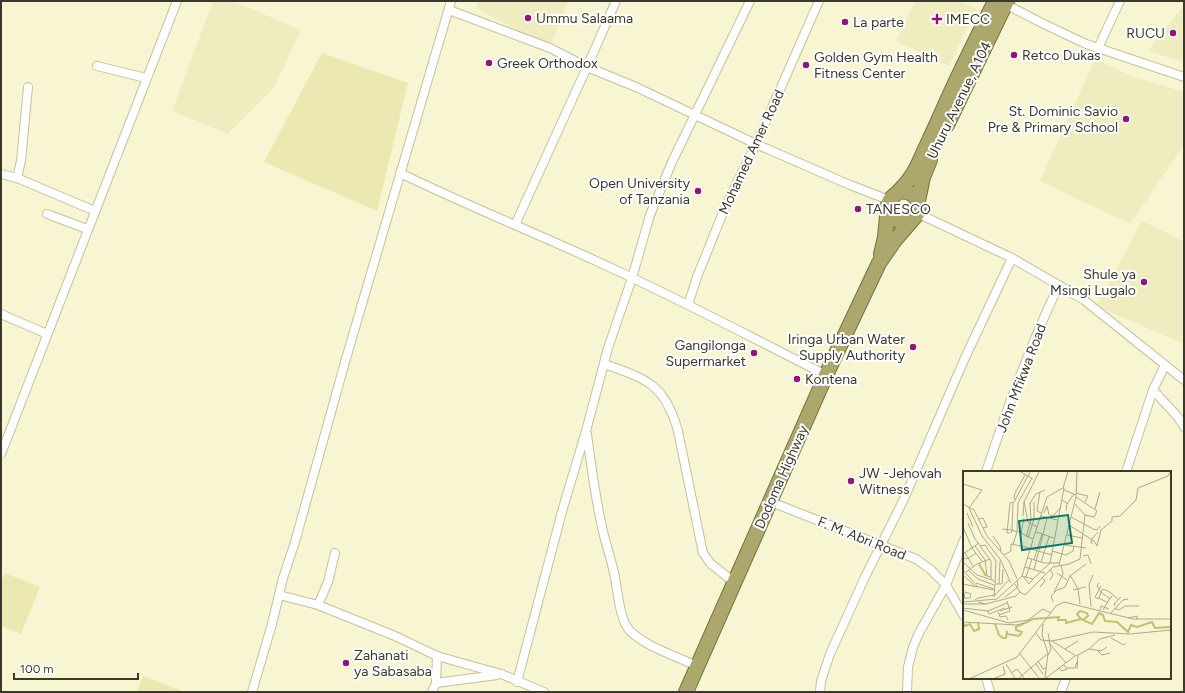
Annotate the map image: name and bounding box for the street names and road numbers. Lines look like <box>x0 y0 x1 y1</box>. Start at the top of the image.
street label: Uhuru Avenue, A104 <box>924 39 995 162</box>
street label: Mohamed Amer Road <box>715 87 788 217</box>
street label: John Mfikwa Road <box>993 321 1050 435</box>
street label: Dodoma Highway <box>751 422 812 532</box>
street label: F. M. Abri Road <box>815 513 908 564</box>

